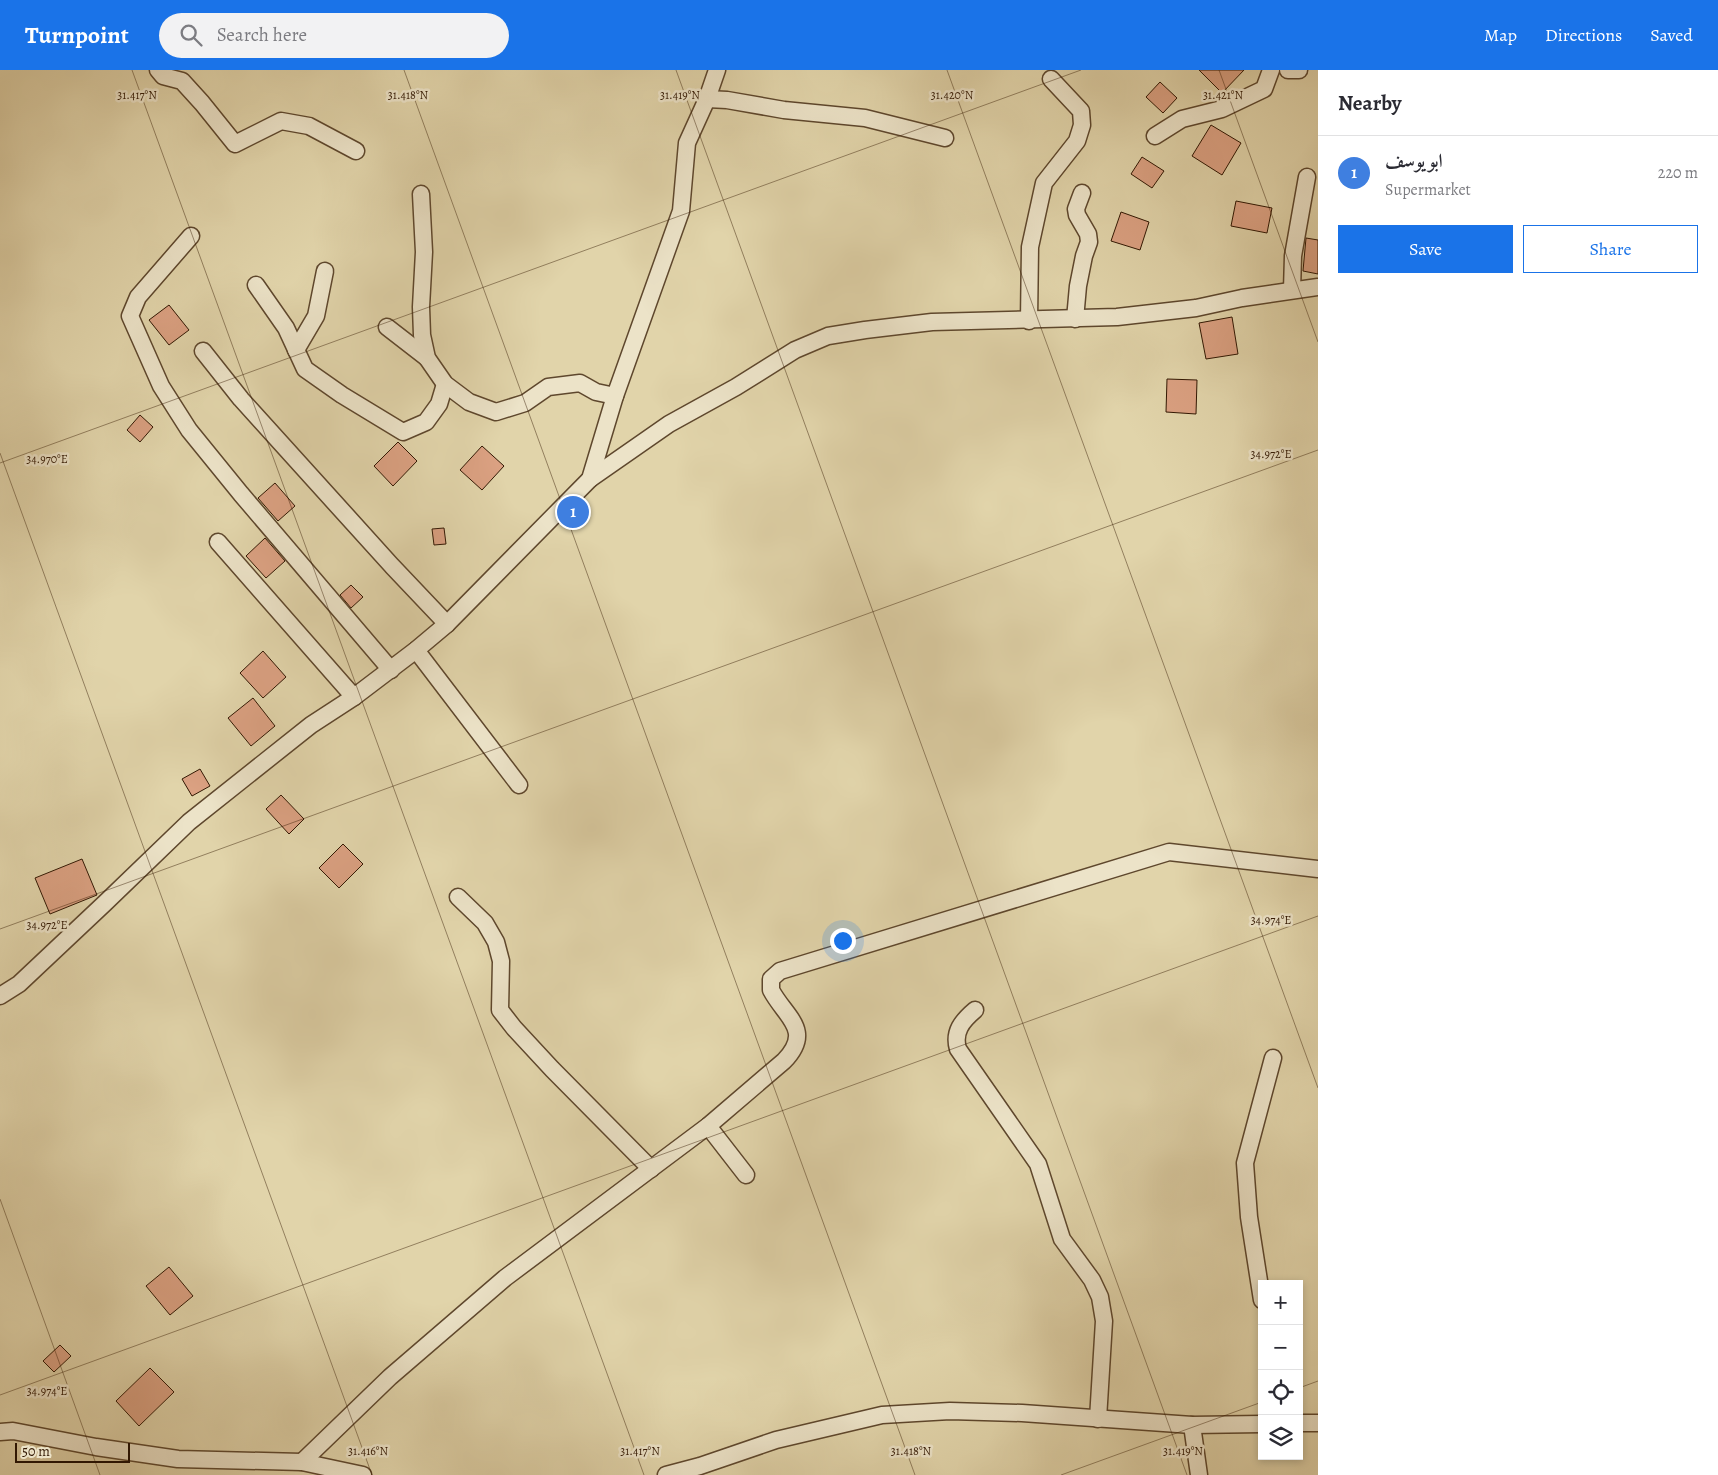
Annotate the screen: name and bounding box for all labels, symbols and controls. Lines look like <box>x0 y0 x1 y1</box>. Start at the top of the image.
search box <box>159 13 509 58</box>
text: Turnpoint <box>25 19 129 51</box>
icon: search <box>177 21 205 49</box>
text: Search here <box>217 22 307 48</box>
text: Map <box>1484 23 1517 47</box>
text: Directions <box>1545 23 1622 47</box>
text: Saved <box>1650 23 1693 47</box>
text: 31.417°N <box>117 87 157 103</box>
text: 31.418°N <box>388 87 429 103</box>
text: 31.419°N <box>660 87 700 103</box>
text: 31.420°N <box>931 87 974 103</box>
text: 31.421°N <box>1203 87 1243 103</box>
text: Nearby <box>1338 89 1401 117</box>
text: ابو يوسف <box>1385 148 1443 174</box>
text: 1 <box>1351 162 1357 184</box>
text: 220 m <box>1658 162 1698 184</box>
text: Supermarket <box>1385 179 1471 201</box>
button: Save <box>1338 225 1513 273</box>
button: Share <box>1523 225 1698 273</box>
text: 34.972°E <box>1250 446 1292 462</box>
text: 34.970°E <box>26 451 68 467</box>
pin: 1 <box>557 493 589 531</box>
text: 34.974°E <box>1251 912 1291 928</box>
text: 34.972°E <box>26 917 68 933</box>
your location <box>830 928 856 954</box>
map controls <box>1258 1280 1303 1460</box>
button: + <box>1258 1280 1303 1325</box>
button: − <box>1258 1325 1303 1370</box>
button: locate <box>1258 1370 1303 1415</box>
text: 34.974°E <box>27 1383 67 1399</box>
button: layers <box>1258 1415 1303 1460</box>
scale bar <box>15 1440 130 1463</box>
text: 50 m <box>22 1442 50 1461</box>
text: 31.416°N <box>348 1443 388 1459</box>
text: 31.417°N <box>620 1443 660 1459</box>
text: 31.418°N <box>891 1443 932 1459</box>
text: 31.419°N <box>1163 1443 1203 1459</box>

